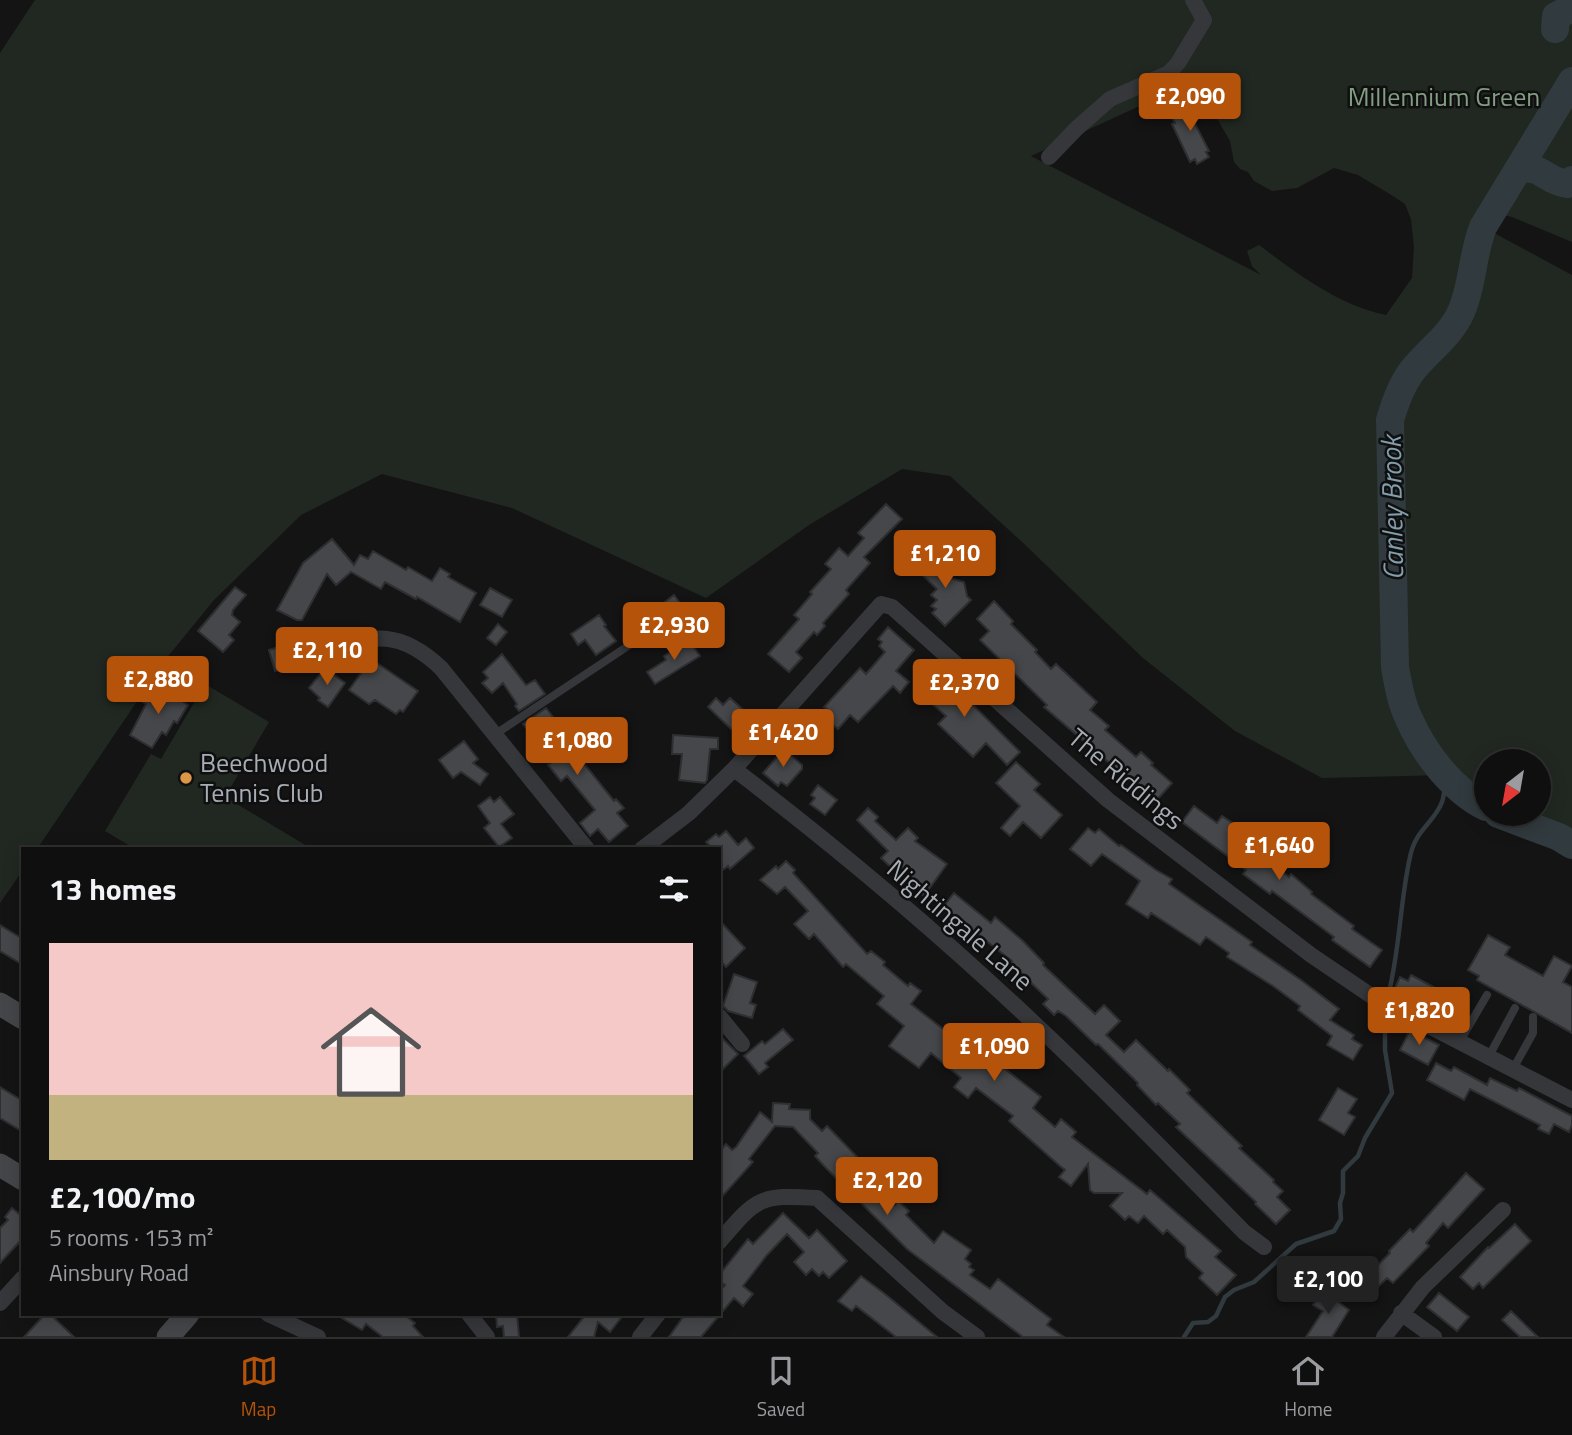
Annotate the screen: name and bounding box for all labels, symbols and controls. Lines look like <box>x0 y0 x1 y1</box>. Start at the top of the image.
pin: £2,090 <box>1133 74 1247 133</box>
park label: Millennium Green <box>1348 77 1540 116</box>
text: £2,090 <box>1155 78 1225 113</box>
water label: Canley Brook <box>1369 432 1414 580</box>
pin: £1,210 <box>888 530 1002 590</box>
text: £1,210 <box>910 535 980 570</box>
pin: £2,930 <box>617 602 731 662</box>
text: £2,930 <box>639 607 709 642</box>
pin: £2,110 <box>270 628 384 687</box>
text: £2,110 <box>292 632 362 667</box>
pin: £2,880 <box>101 656 215 716</box>
pin: £2,370 <box>907 660 1021 719</box>
text: £2,880 <box>123 661 193 696</box>
text: £2,370 <box>929 664 999 699</box>
pin: £1,420 <box>726 710 840 769</box>
text: £1,420 <box>748 714 818 749</box>
pin: £1,080 <box>520 718 634 777</box>
street label: The Riddings <box>1060 718 1193 839</box>
text: £1,080 <box>542 722 612 757</box>
place label: Beechwood Tennis Club <box>200 743 328 812</box>
north arrow <box>1474 749 1550 826</box>
map controls <box>1474 749 1551 826</box>
marker: Beechwood Tennis Club <box>178 770 194 786</box>
pin: £1,640 <box>1222 822 1336 882</box>
text: £1,640 <box>1244 827 1314 862</box>
street label: Nightingale Lane <box>878 850 1042 999</box>
text: 13 homes <box>49 866 176 912</box>
icon: filters <box>655 870 693 908</box>
pin: £1,820 <box>1362 988 1476 1047</box>
icon: home <box>308 989 434 1115</box>
text: £1,820 <box>1384 992 1454 1027</box>
pin: £1,090 <box>937 1024 1051 1083</box>
text: £1,090 <box>959 1028 1029 1063</box>
pin: £2,120 <box>830 1158 944 1217</box>
text: £2,120 <box>852 1162 922 1197</box>
text: £2,100/mo <box>49 1174 195 1220</box>
text: 5 rooms · 153 m² <box>49 1220 213 1255</box>
text: Ainsbury Road <box>49 1255 189 1290</box>
pin: £2,100 <box>1271 1256 1385 1316</box>
text: £2,100 <box>1293 1261 1363 1296</box>
tab: Map <box>240 1352 278 1423</box>
tab: Saved <box>757 1352 805 1423</box>
tab: Home <box>1284 1352 1332 1423</box>

